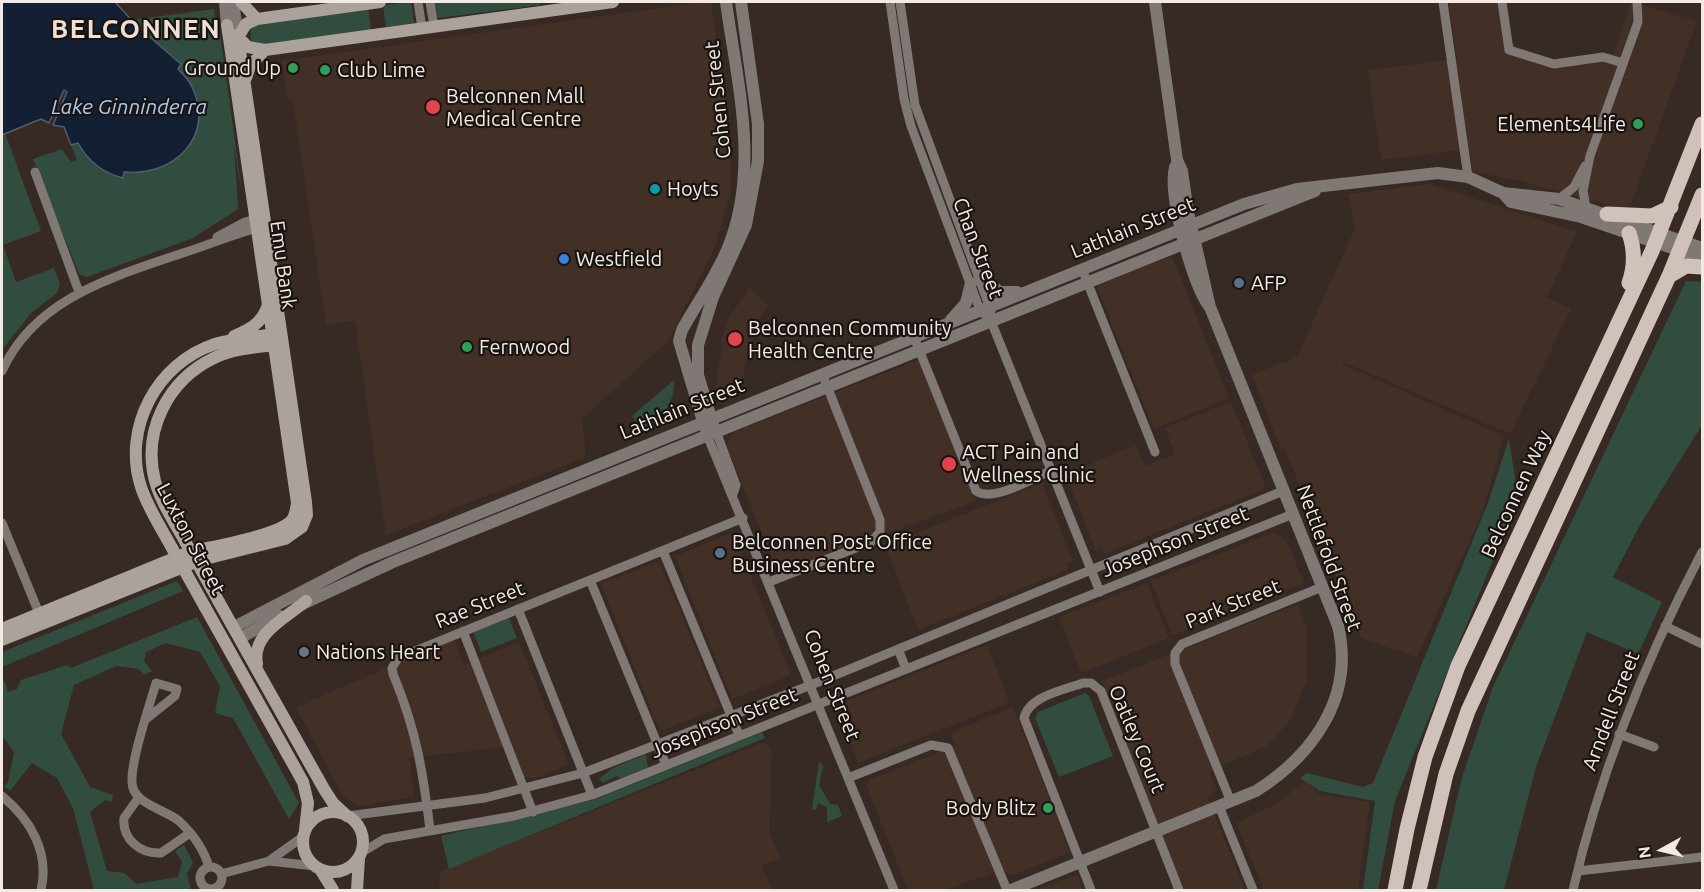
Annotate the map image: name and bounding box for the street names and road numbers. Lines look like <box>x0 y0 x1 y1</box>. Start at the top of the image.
street label: Cohen Street <box>700 40 736 160</box>
street label: Lathlain Street <box>1067 192 1199 264</box>
street label: Chan Street <box>948 194 1008 302</box>
street label: Emu Bank <box>265 219 301 311</box>
street label: Lathlain Street <box>616 373 748 445</box>
street label: Belconnen Way <box>1476 426 1556 562</box>
street label: Luxton Street <box>152 479 230 599</box>
street label: Nettlefold Street <box>1291 482 1367 634</box>
street label: Josephson Street <box>1098 502 1252 582</box>
street label: Park Street <box>1182 574 1284 634</box>
street label: Rae Street <box>432 576 528 634</box>
street label: Cohen Street <box>799 626 865 744</box>
street label: Arndell Street <box>1577 648 1645 774</box>
street label: Oatley Court <box>1103 681 1171 797</box>
street label: Josephson Street <box>647 683 801 763</box>

